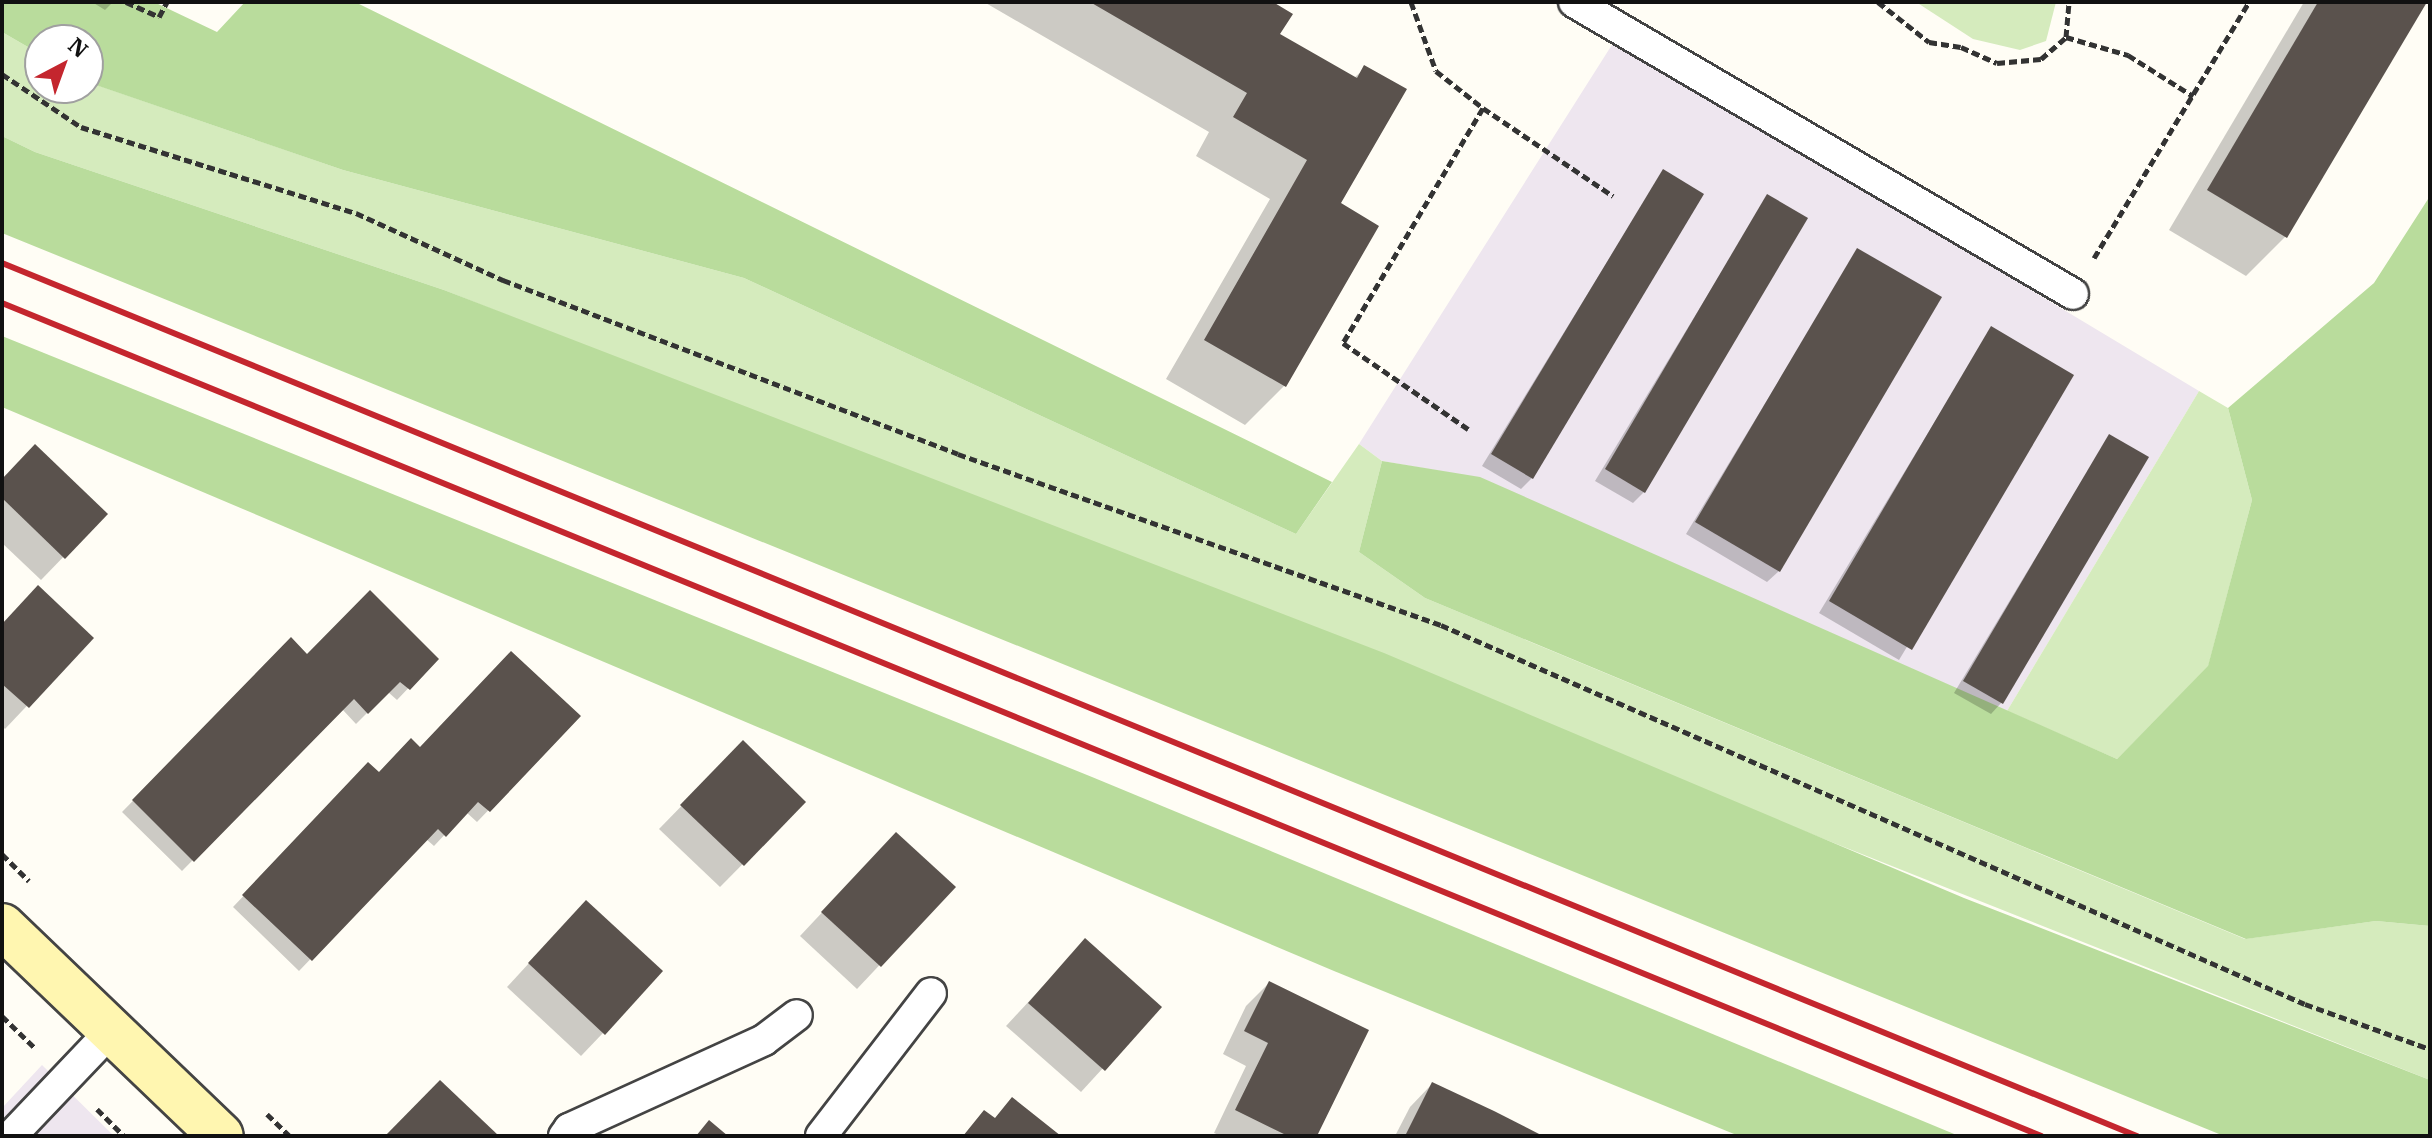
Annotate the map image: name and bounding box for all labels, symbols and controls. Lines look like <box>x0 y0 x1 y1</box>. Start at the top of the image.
north arrow <box>24 24 104 104</box>
text: N <box>63 30 95 64</box>

